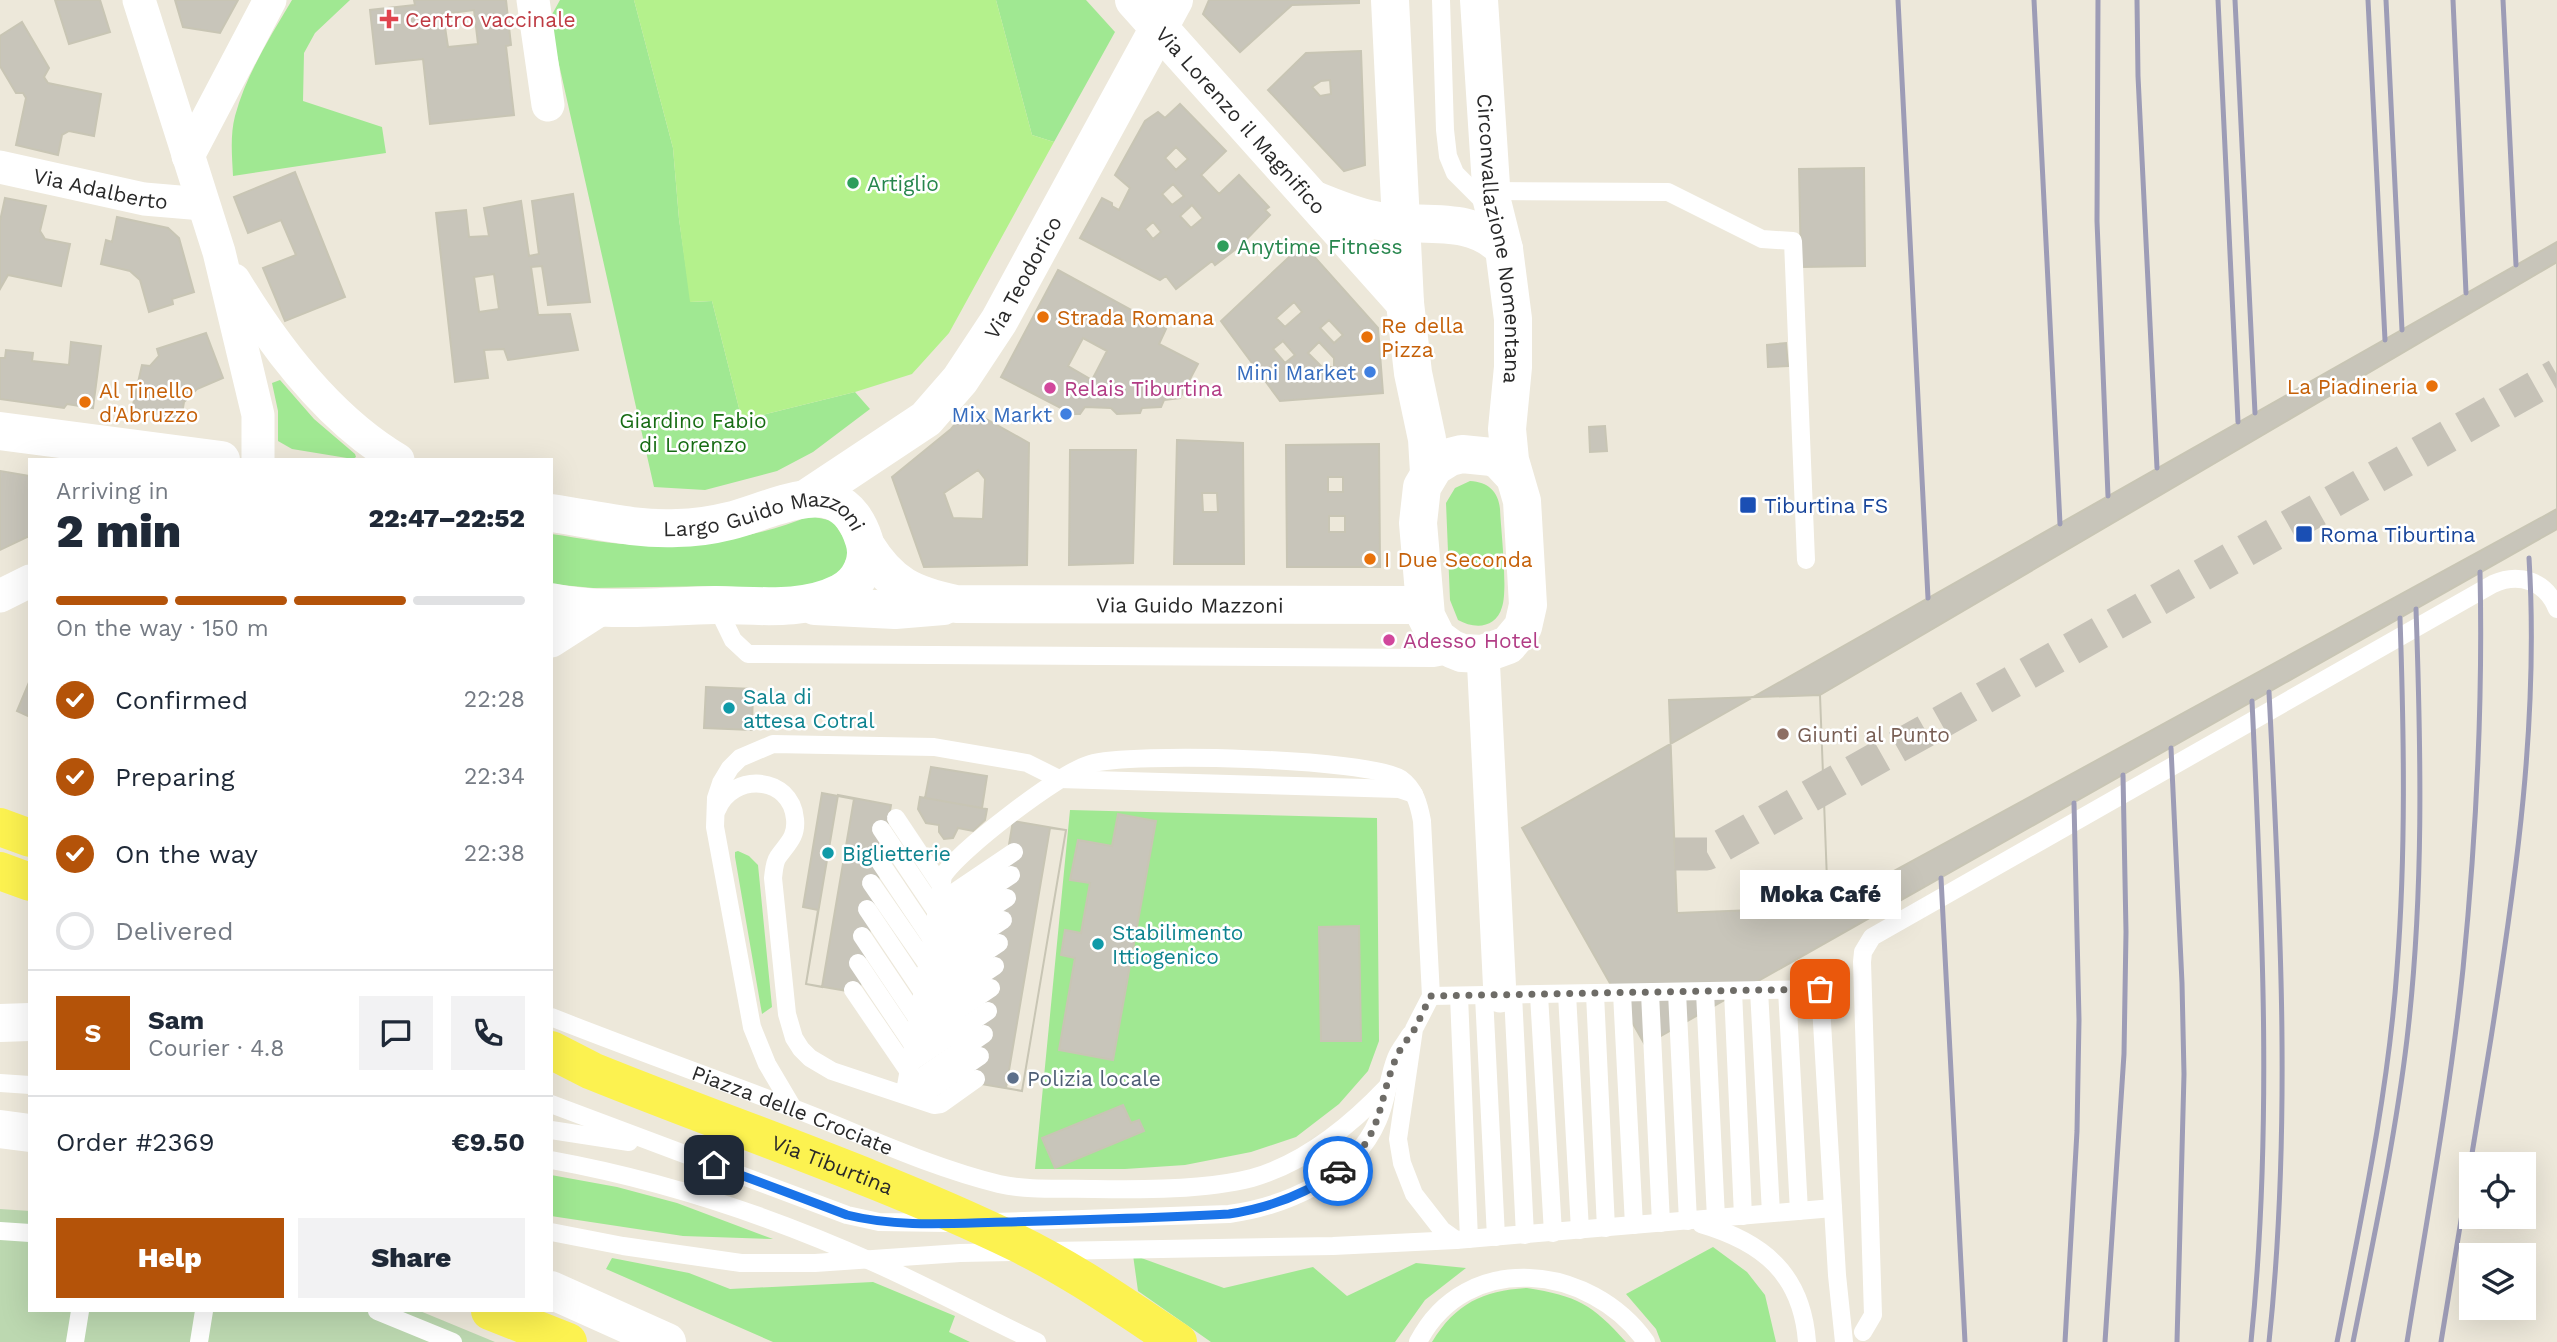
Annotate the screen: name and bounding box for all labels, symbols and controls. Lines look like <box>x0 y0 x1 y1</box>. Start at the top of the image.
place label: Centro vaccinale <box>405 7 576 32</box>
marker: Centro vaccinale <box>379 9 399 29</box>
street label: Via Lorenzo il Magnifico <box>1151 21 1332 219</box>
street label: Circonvallazione Nomentana <box>1473 93 1526 385</box>
street label: Via Adalberto <box>31 162 169 213</box>
place label: Artiglio <box>867 171 939 196</box>
marker: Artiglio <box>845 175 861 191</box>
street label: Via Teodorico <box>978 211 1066 343</box>
place label: Anytime Fitness <box>1237 234 1403 259</box>
marker: Anytime Fitness <box>1215 238 1231 254</box>
place label: Strada Romana <box>1057 305 1214 330</box>
marker: Strada Romana <box>1035 309 1051 325</box>
place label: Re della Pizza <box>1381 313 1464 362</box>
marker: Re della Pizza <box>1359 329 1375 345</box>
place label: Mini Market <box>1236 360 1356 385</box>
marker: Mini Market <box>1362 364 1378 380</box>
place label: La Piadineria <box>2287 374 2418 399</box>
place label: Relais Tiburtina <box>1064 376 1223 401</box>
place label: Al Tinello d'Abruzzo <box>99 378 198 427</box>
marker: La Piadineria <box>2424 378 2440 394</box>
marker: Relais Tiburtina <box>1042 380 1058 396</box>
marker: Al Tinello d'Abruzzo <box>77 394 93 410</box>
place label: Mix Markt <box>952 402 1052 427</box>
marker: Mix Markt <box>1058 406 1074 422</box>
park label: Giardino Fabio di Lorenzo <box>619 408 767 457</box>
text: Arriving in <box>56 478 169 505</box>
street label: Largo Guido Mazzoni <box>663 486 871 541</box>
place label: Tiburtina FS <box>1764 493 1888 518</box>
marker: Tiburtina FS <box>1738 495 1758 515</box>
text: 22:47–22:52 <box>368 503 525 533</box>
text: 2 min <box>56 504 181 558</box>
place label: Roma Tiburtina <box>2320 522 2476 547</box>
marker: Roma Tiburtina <box>2294 524 2314 544</box>
place label: I Due Seconda <box>1384 547 1533 572</box>
marker: I Due Seconda <box>1362 551 1378 567</box>
street label: Via Guido Mazzoni <box>1096 592 1284 617</box>
text: On the way · 150 m <box>56 615 269 642</box>
place label: Adesso Hotel <box>1403 628 1539 653</box>
marker: Adesso Hotel <box>1381 632 1397 648</box>
icon: check <box>56 681 94 719</box>
place label: Sala di attesa Cotral <box>743 684 875 733</box>
text: Confirmed <box>115 685 248 715</box>
text: 22:28 <box>464 686 525 713</box>
marker: Sala di attesa Cotral <box>721 700 737 716</box>
place label: Giunti al Punto <box>1797 722 1950 747</box>
marker: Giunti al Punto <box>1775 726 1791 742</box>
icon: check <box>56 758 94 796</box>
text: Preparing <box>115 762 235 792</box>
text: 22:34 <box>464 763 525 790</box>
icon: check <box>56 835 94 873</box>
text: On the way <box>115 839 258 869</box>
text: 22:38 <box>464 840 525 867</box>
place label: Biglietterie <box>842 841 951 866</box>
marker: Biglietterie <box>820 845 836 861</box>
callout: Moka Café <box>1740 870 1900 919</box>
text: Moka Café <box>1760 881 1881 908</box>
text: Delivered <box>115 916 234 946</box>
place label: Stabilimento Ittiogenico <box>1112 920 1243 969</box>
marker: Stabilimento Ittiogenico <box>1090 936 1106 952</box>
pin <box>1790 959 1850 1019</box>
icon: bag <box>1801 970 1839 1008</box>
button: chat <box>359 996 433 1070</box>
button: phone <box>451 996 525 1070</box>
text: Sam <box>148 1005 204 1035</box>
text: S <box>85 1018 101 1048</box>
text: Courier · 4.8 <box>148 1035 284 1062</box>
street label: Piazza delle Crociate <box>689 1059 897 1160</box>
place label: Polizia locale <box>1027 1066 1161 1091</box>
marker: Polizia locale <box>1005 1070 1021 1086</box>
text: Order #2369 <box>56 1127 214 1157</box>
text: €9.50 <box>451 1127 525 1157</box>
street label: Via Tiburtina <box>768 1129 897 1199</box>
pin <box>684 1135 744 1195</box>
courier <box>1303 1136 1373 1206</box>
icon: home <box>695 1146 733 1184</box>
icon: car <box>1319 1152 1357 1190</box>
map controls <box>2459 1152 2536 1320</box>
button: locate <box>2459 1152 2536 1229</box>
button: Help <box>56 1218 284 1298</box>
button: Share <box>298 1218 525 1298</box>
button: layers <box>2459 1243 2536 1320</box>

